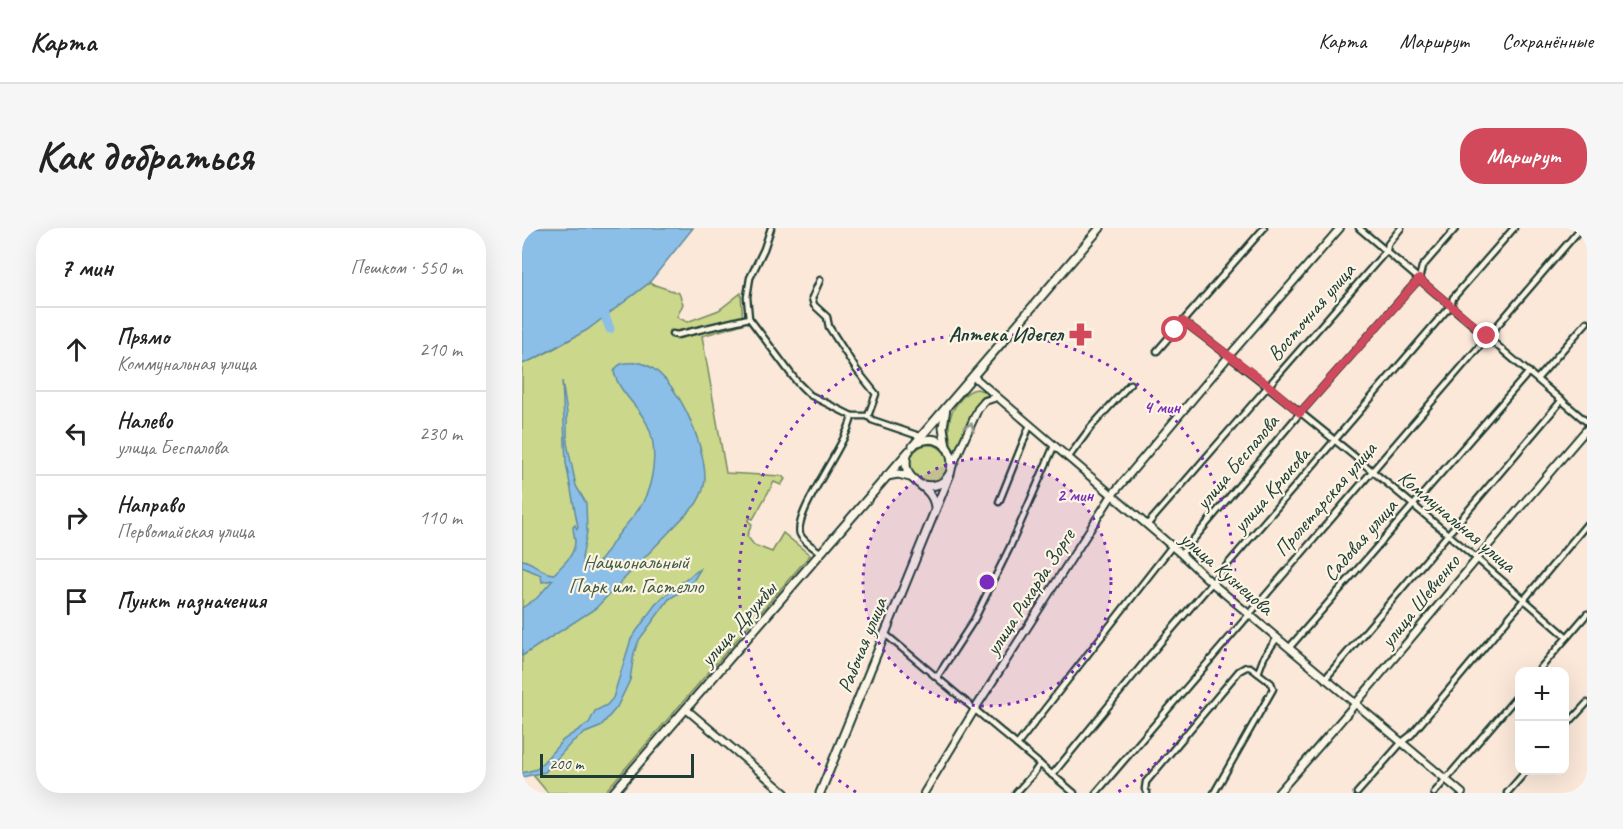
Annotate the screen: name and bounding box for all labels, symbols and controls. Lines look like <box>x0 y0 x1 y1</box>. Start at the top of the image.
text: Карта <box>30 24 97 59</box>
text: Карта <box>1318 28 1367 54</box>
text: Маршрут <box>1400 28 1469 54</box>
text: Сохранённые <box>1502 28 1593 54</box>
button: Маршрут <box>1460 128 1587 184</box>
text: Как добраться <box>36 130 253 183</box>
text: 7 мин <box>60 251 113 284</box>
text: Пешком · 550 m <box>350 255 462 280</box>
street label: Восточная улица <box>1261 256 1362 366</box>
route start <box>1161 316 1187 342</box>
place label: Аптека Идегел <box>949 321 1065 347</box>
pharmacy icon: Аптека Идегел <box>1068 321 1094 347</box>
route end <box>1473 322 1499 348</box>
text: Прямо <box>117 323 169 351</box>
icon: ahead <box>60 333 93 366</box>
text: 210 m <box>419 337 462 362</box>
text: Коммунальная улица <box>117 351 256 376</box>
text: 4 мин <box>1144 396 1181 418</box>
text: Налево <box>117 407 173 435</box>
street label: улица Беспалова <box>1188 408 1286 516</box>
icon: left <box>60 417 93 450</box>
text: 230 m <box>419 421 462 446</box>
one-way arrow <box>962 423 974 434</box>
text: улица Беспалова <box>117 435 228 460</box>
street label: Пролетарская улица <box>1268 435 1383 562</box>
street label: улица Крюкова <box>1226 440 1317 540</box>
street label: Коммунальная улица <box>1393 464 1522 579</box>
text: 2 мин <box>1057 484 1094 506</box>
text: Направо <box>117 491 184 519</box>
street label: Садовая улица <box>1317 492 1404 587</box>
icon: right <box>60 501 93 534</box>
text: 110 m <box>419 505 462 530</box>
text: Первомайская улица <box>117 519 254 544</box>
street label: улица Рихарда Зорге <box>978 523 1081 662</box>
street label: улица Кузнецова <box>1174 524 1280 622</box>
street label: улица Шевченко <box>1373 548 1466 654</box>
park label: Национальный Парк им. Гастелло <box>569 549 705 599</box>
centre of rings <box>977 572 997 592</box>
street label: улица Дружбы <box>693 575 783 673</box>
icon: arrive <box>60 585 93 618</box>
text: Пункт назначения <box>117 587 266 615</box>
street label: Рабочая улица <box>831 592 893 696</box>
map controls <box>1515 667 1569 775</box>
button: + <box>1515 667 1569 721</box>
button: − <box>1515 721 1569 775</box>
scale bar <box>540 751 694 778</box>
text: 200 m <box>549 754 583 774</box>

